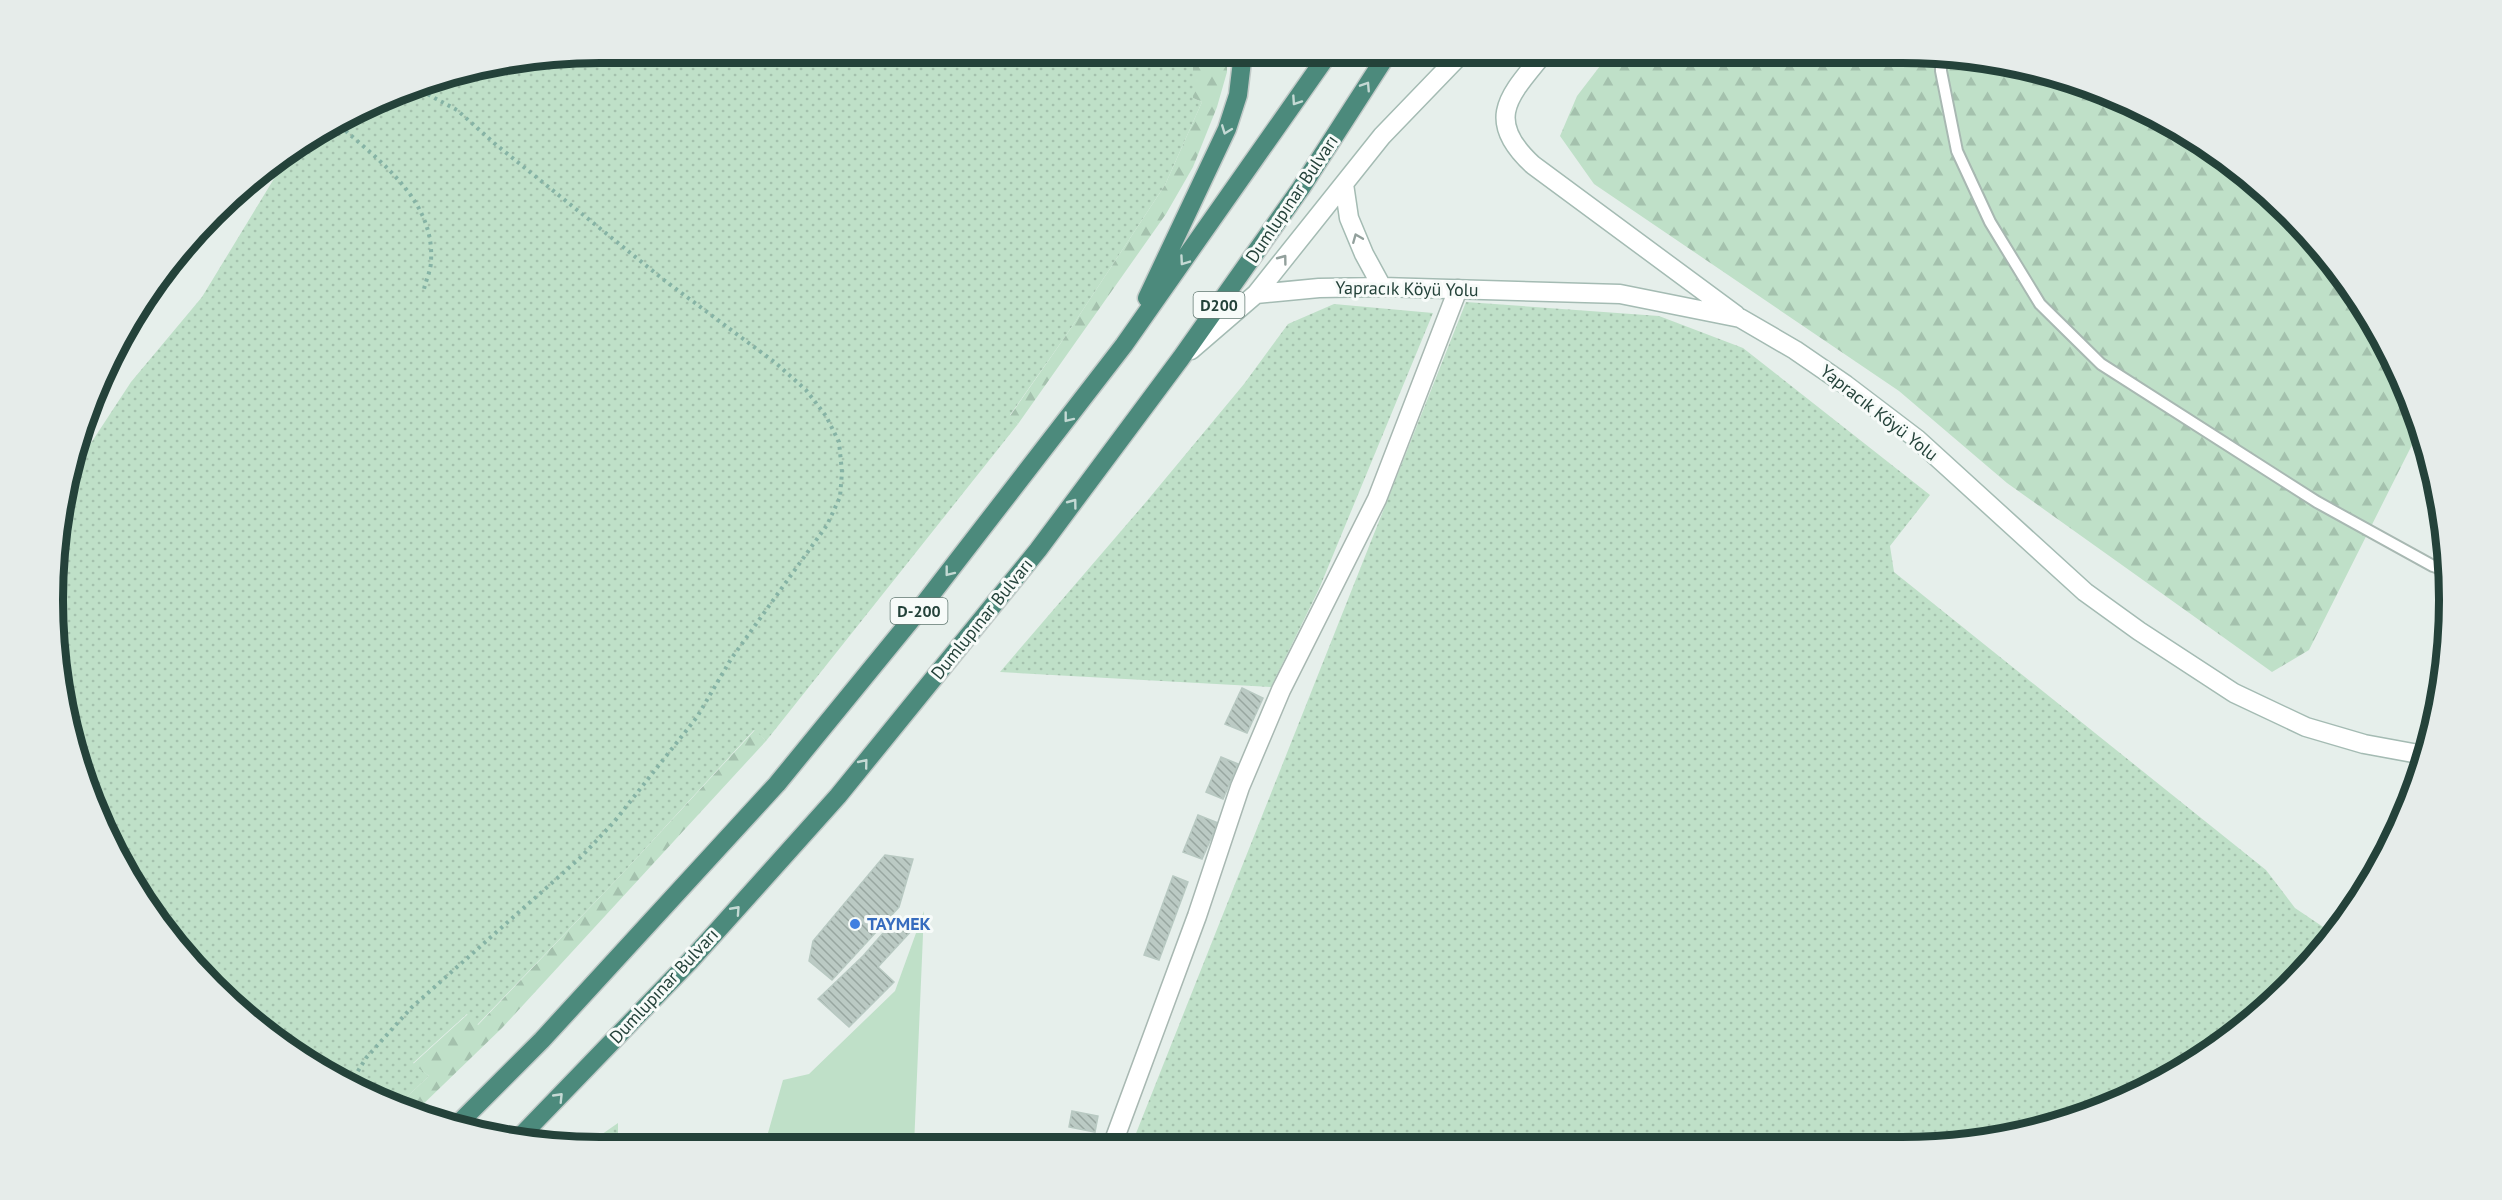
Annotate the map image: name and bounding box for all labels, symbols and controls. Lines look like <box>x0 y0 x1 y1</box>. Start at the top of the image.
one-way arrow <box>1359 82 1371 92</box>
one-way arrow <box>1292 94 1303 105</box>
one-way arrow <box>1221 124 1233 135</box>
street label: Dumlupınar Bulvarı <box>1240 130 1343 267</box>
one-way arrow <box>1352 233 1364 244</box>
one-way arrow <box>1180 254 1191 265</box>
one-way arrow <box>1276 255 1287 266</box>
street label: Yapracık Köyü Yolu <box>1335 276 1479 301</box>
road number: D200 <box>1194 292 1244 318</box>
street label: Yapracık Köyü Yolu <box>1816 359 1943 466</box>
one-way arrow <box>1065 411 1076 422</box>
one-way arrow <box>1065 499 1076 510</box>
street label: Dumlupınar Bulvarı <box>926 553 1038 684</box>
one-way arrow <box>946 565 957 576</box>
road number: D-200 <box>890 598 948 624</box>
one-way arrow <box>857 759 868 770</box>
one-way arrow <box>729 906 740 916</box>
place label: TAYMEK <box>867 912 931 935</box>
marker: TAYMEK <box>848 917 862 931</box>
street label: Dumlupınar Bulvarı <box>604 923 723 1048</box>
one-way arrow <box>551 1094 562 1105</box>

